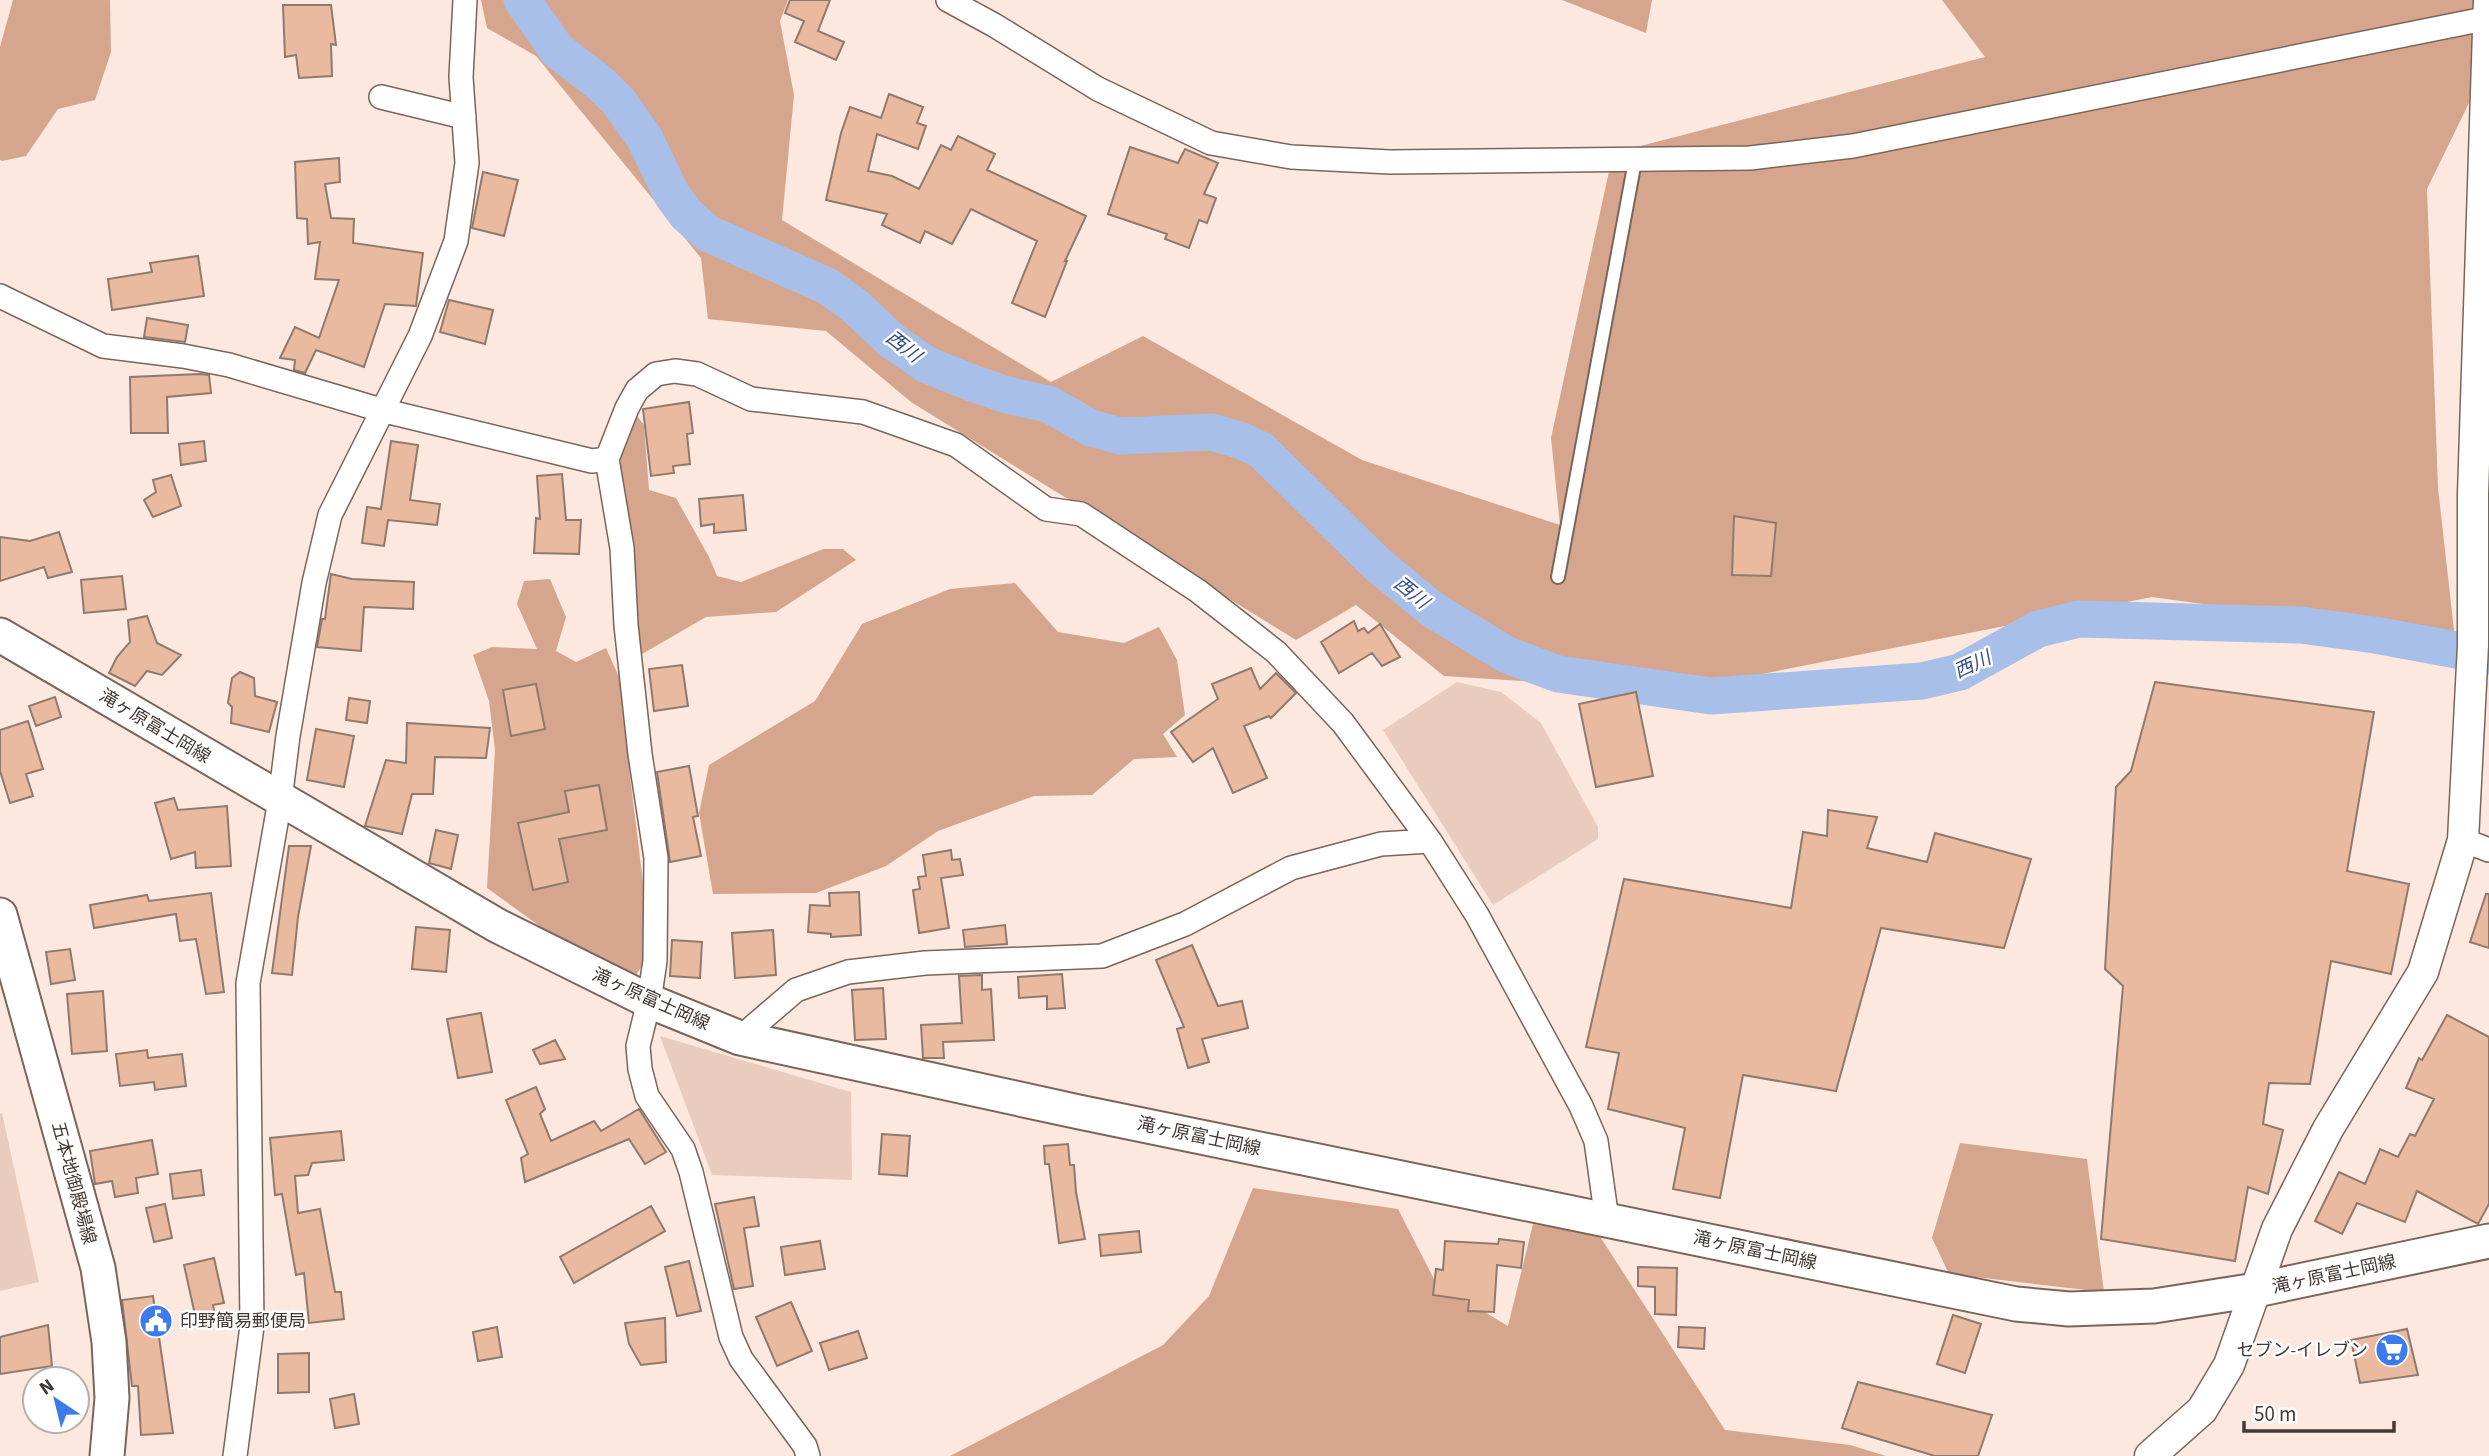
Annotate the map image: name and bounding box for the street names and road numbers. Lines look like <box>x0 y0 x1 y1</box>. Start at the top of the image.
street label: 滝ヶ原富士岡線 <box>94 683 215 770</box>
street label: 滝ヶ原富士岡線 <box>588 962 713 1037</box>
street label: 滝ヶ原富士岡線 <box>1135 1111 1263 1162</box>
street label: 五本地御殿場線 <box>45 1119 102 1247</box>
street label: 滝ヶ原富士岡線 <box>1691 1225 1819 1276</box>
street label: 滝ヶ原富士岡線 <box>2270 1249 2398 1300</box>

